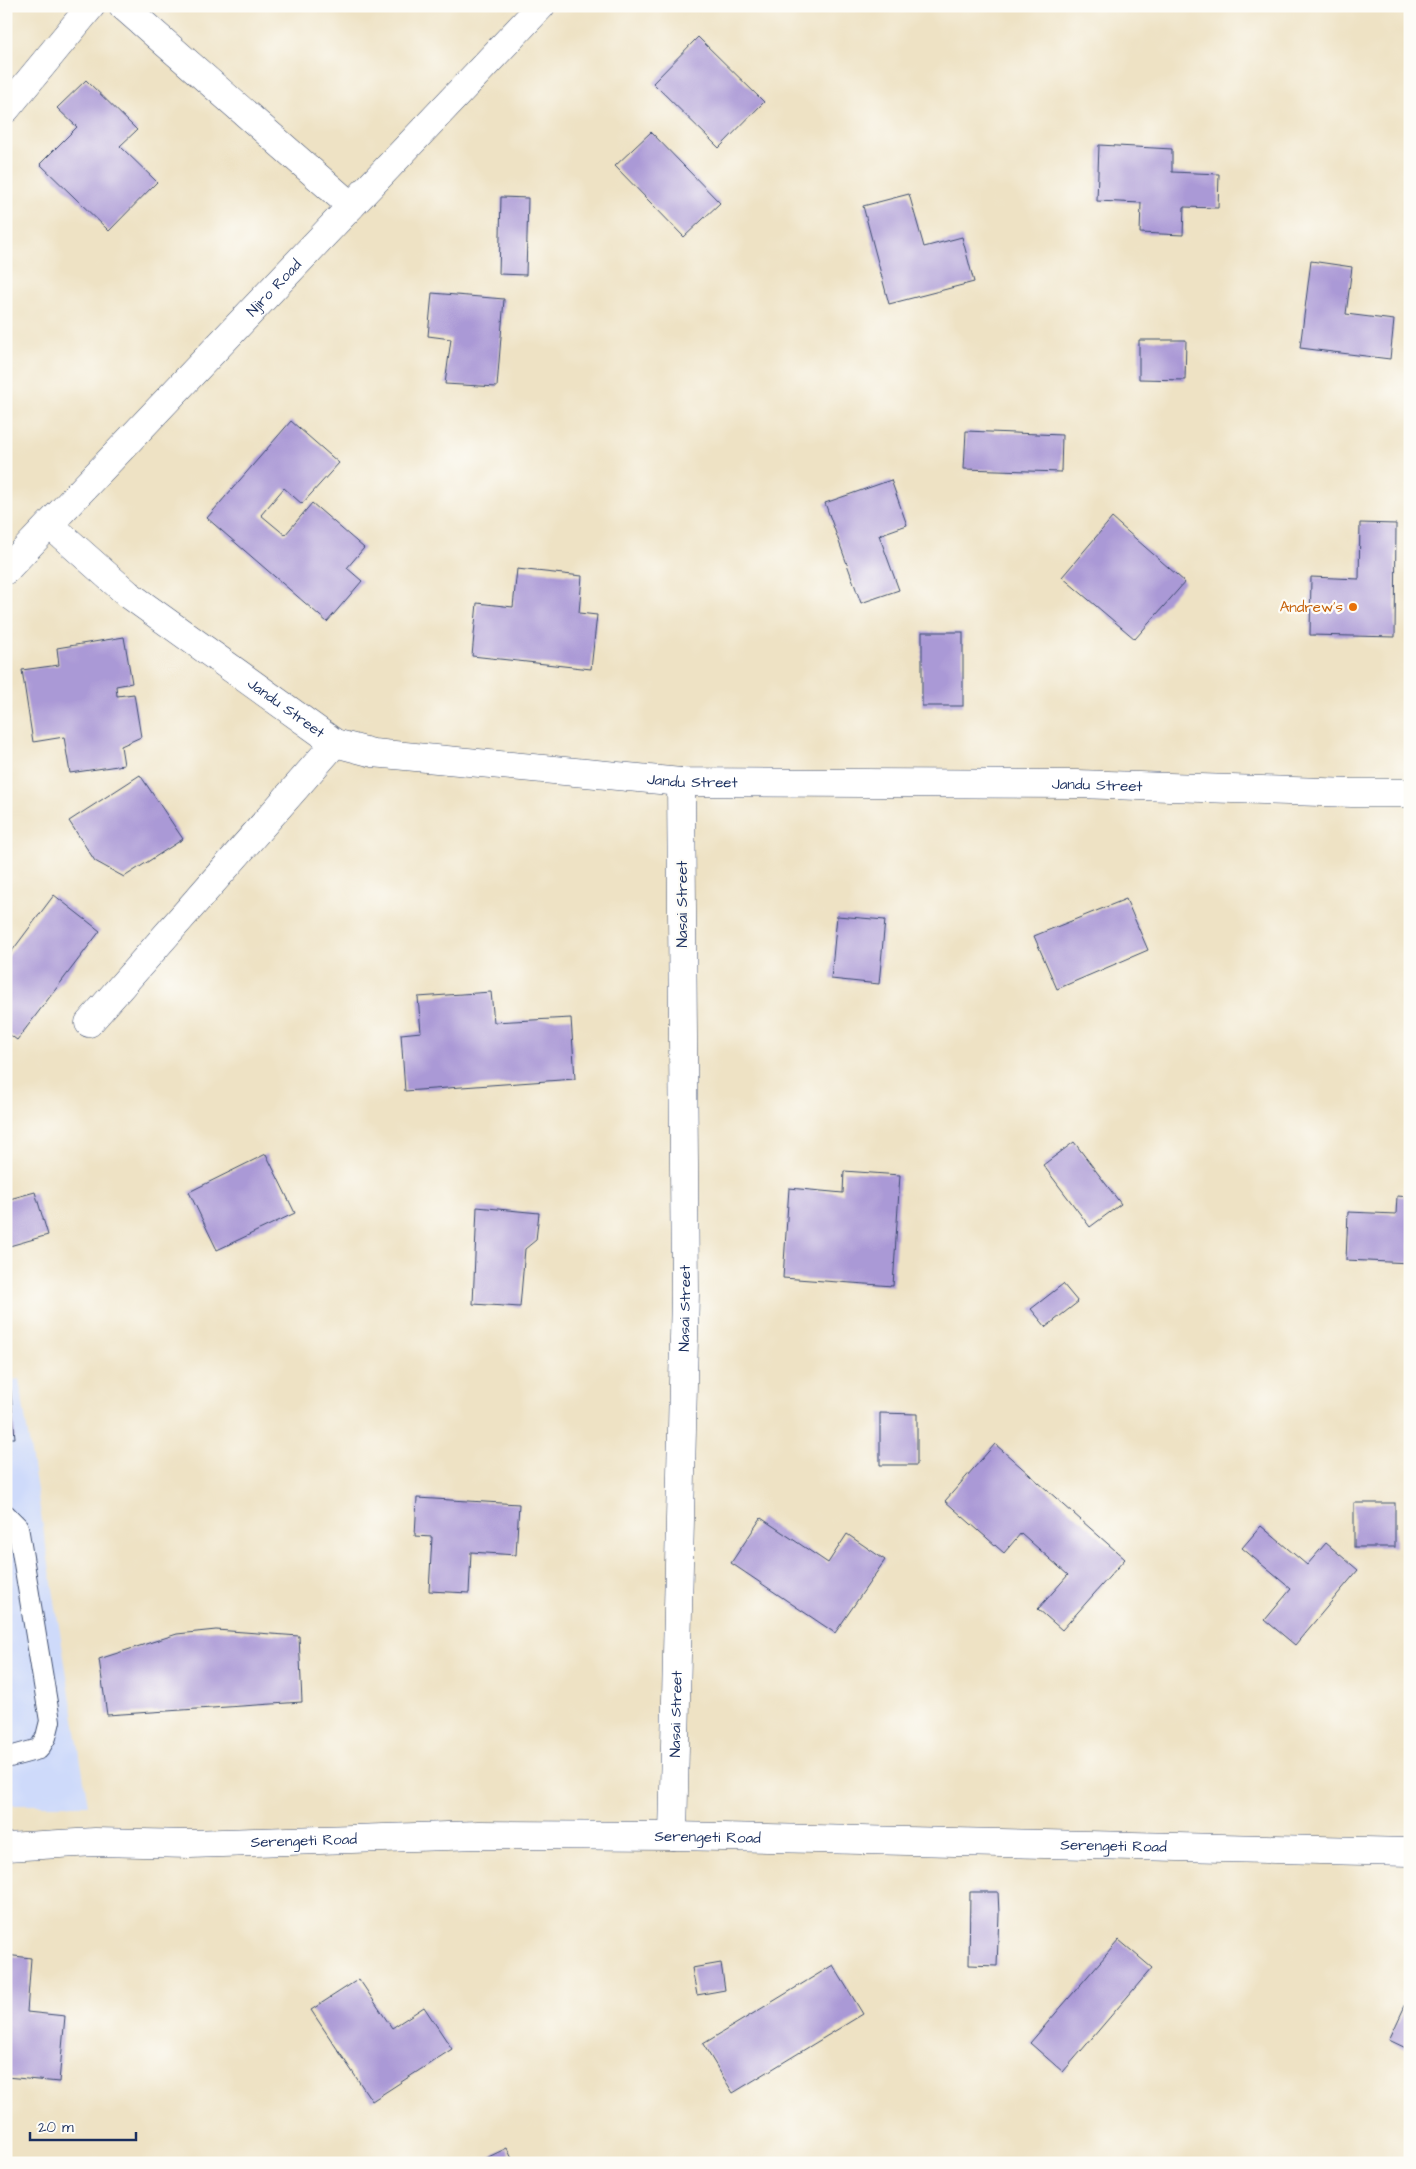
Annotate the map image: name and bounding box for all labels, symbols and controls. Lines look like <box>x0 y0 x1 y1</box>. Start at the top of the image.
street label: Njiro Road <box>241 254 306 321</box>
place label: Andrew's <box>1280 597 1343 618</box>
marker: Andrew's <box>1347 601 1359 613</box>
street label: Jandu Street <box>243 673 329 743</box>
street label: Jandu Street <box>646 768 738 793</box>
street label: Jandu Street <box>1052 773 1143 797</box>
street label: Nasai Street <box>672 861 693 947</box>
street label: Nasai Street <box>673 1265 696 1352</box>
street label: Nasai Street <box>664 1670 687 1758</box>
street label: Serengeti Road <box>654 1825 761 1848</box>
street label: Serengeti Road <box>250 1828 358 1853</box>
street label: Serengeti Road <box>1060 1834 1167 1857</box>
scale bar <box>30 2109 136 2141</box>
text: 20 m <box>38 2117 74 2138</box>

